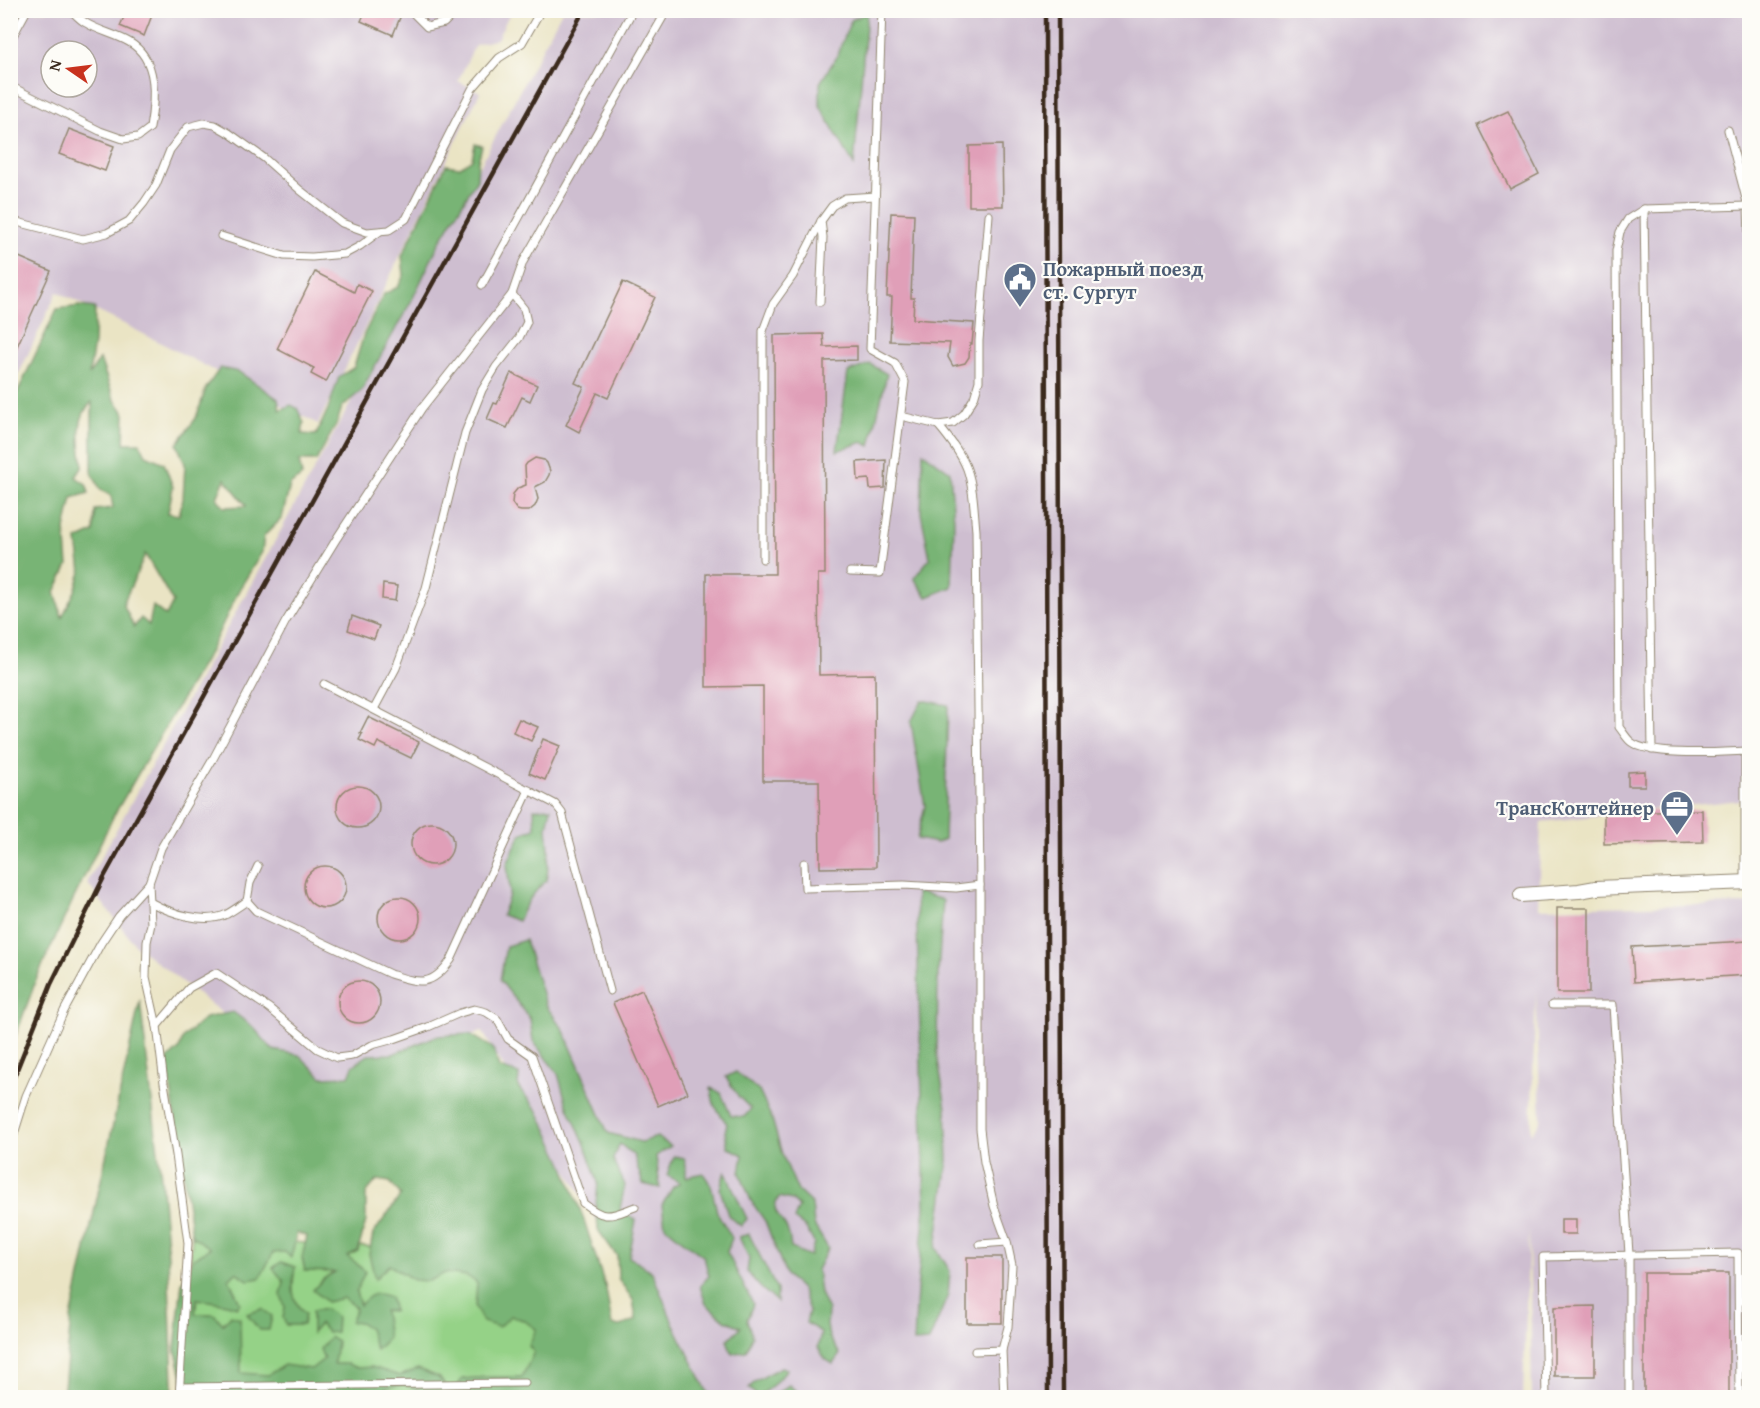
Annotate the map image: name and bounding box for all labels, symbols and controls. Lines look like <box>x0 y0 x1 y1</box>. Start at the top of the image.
north arrow <box>39 39 99 99</box>
text: N <box>42 57 67 73</box>
place label: Пожарный поезд ст. Сургут <box>1043 254 1203 306</box>
public building icon: Пожарный поезд ст. Сургут <box>1002 261 1038 308</box>
office icon: ТрансКонтейнер <box>1659 789 1695 836</box>
place label: ТрансКонтейнер <box>1496 793 1654 822</box>

